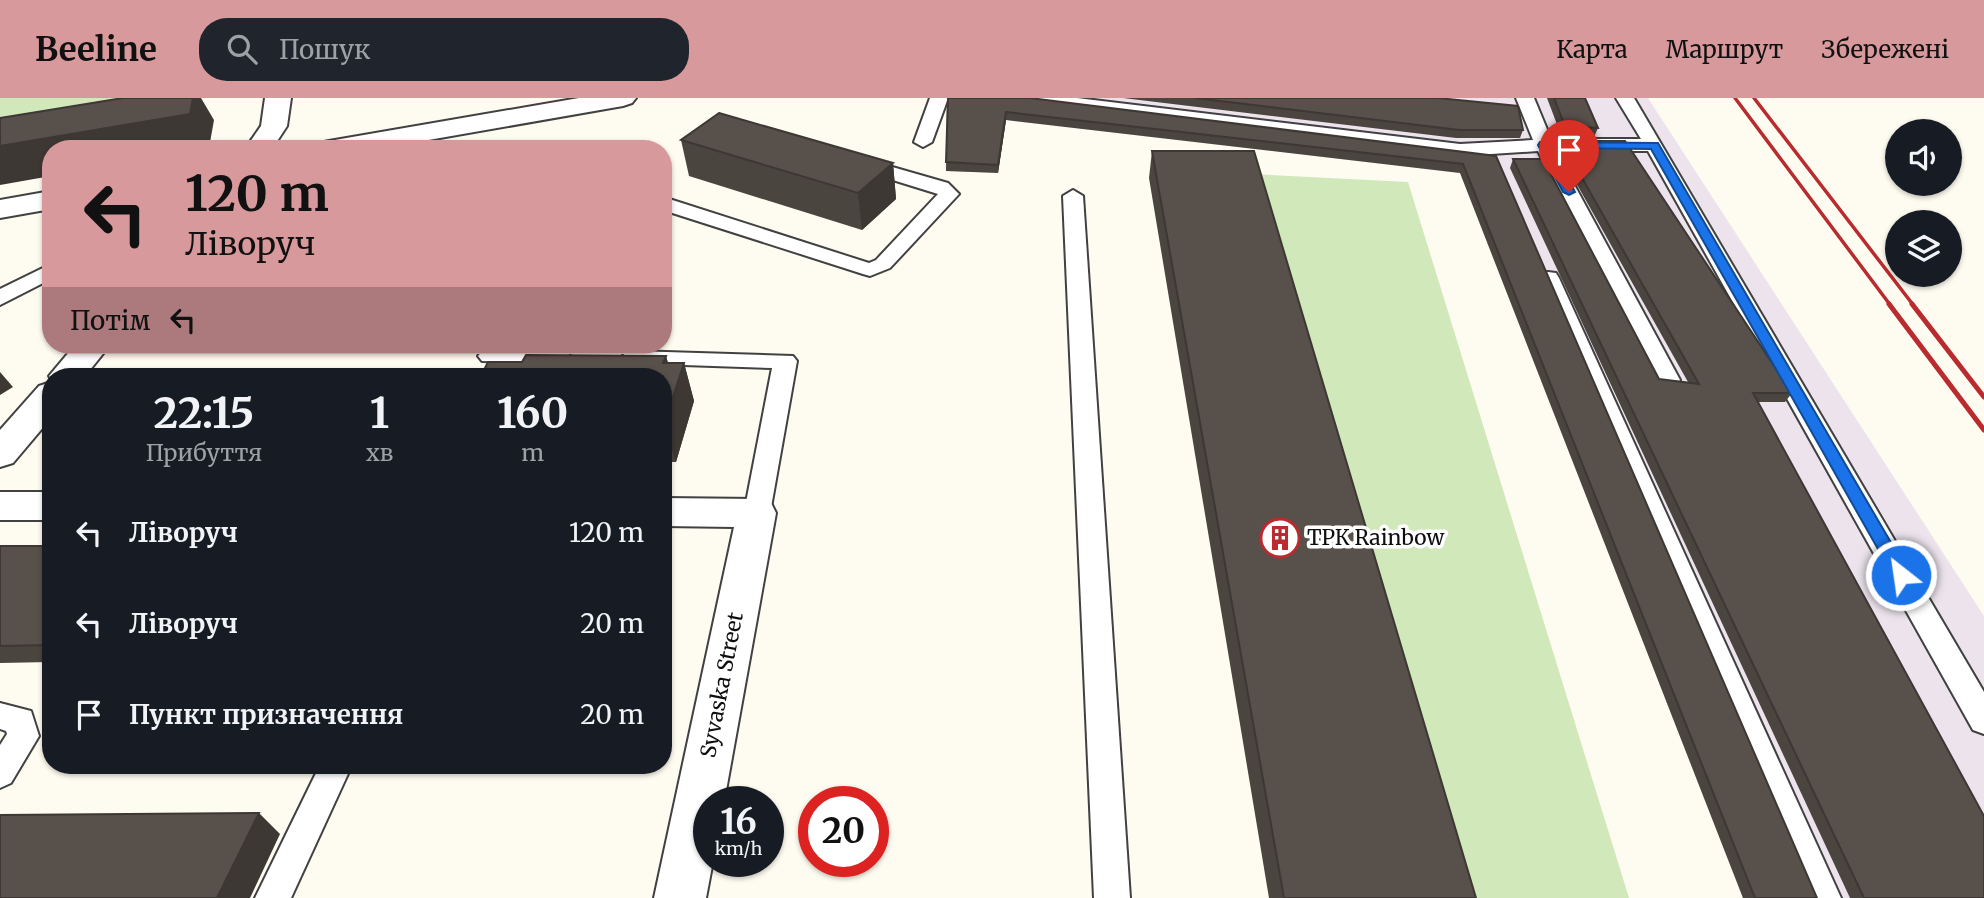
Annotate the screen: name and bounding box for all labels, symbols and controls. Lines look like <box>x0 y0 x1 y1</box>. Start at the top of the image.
search box <box>199 18 689 81</box>
text: Beeline <box>35 29 157 70</box>
icon: search <box>223 30 261 68</box>
text: Пошук <box>279 33 371 66</box>
text: Карта <box>1556 34 1628 65</box>
text: Маршрут <box>1666 34 1783 65</box>
text: Збережені <box>1821 34 1949 65</box>
map controls <box>1885 119 1962 287</box>
button: sound <box>1885 119 1962 196</box>
pin <box>1539 120 1599 192</box>
icon: arrive <box>1550 131 1588 169</box>
text: 120 m <box>185 163 329 224</box>
icon: left <box>70 168 161 259</box>
button: layers <box>1885 210 1962 287</box>
text: Ліворуч <box>185 224 315 264</box>
icon: left <box>164 301 202 339</box>
text: Потім <box>70 304 150 337</box>
text: 22:15 <box>153 387 254 439</box>
text: 1 <box>370 387 389 439</box>
text: 160 <box>497 387 568 439</box>
text: Прибуття <box>146 438 262 467</box>
text: хв <box>366 438 393 467</box>
text: m <box>521 438 544 467</box>
icon: left <box>70 514 108 552</box>
text: Ліворуч <box>129 516 238 549</box>
text: 120 m <box>569 516 644 549</box>
building icon: ТРК Rainbow <box>1259 517 1301 559</box>
place label: ТРК Rainbow <box>1307 524 1444 551</box>
position arrow <box>1864 538 1938 612</box>
icon: left <box>70 605 108 643</box>
text: Ліворуч <box>129 607 238 640</box>
text: 20 m <box>580 607 644 640</box>
street label: Syvaska Street <box>694 610 749 760</box>
icon: arrive <box>70 696 108 734</box>
text: Пункт призначення <box>129 698 403 731</box>
text: 20 m <box>580 698 644 731</box>
speed limit sign: 20 <box>798 786 889 877</box>
text: 16 <box>720 800 757 844</box>
text: km/h <box>715 837 762 860</box>

